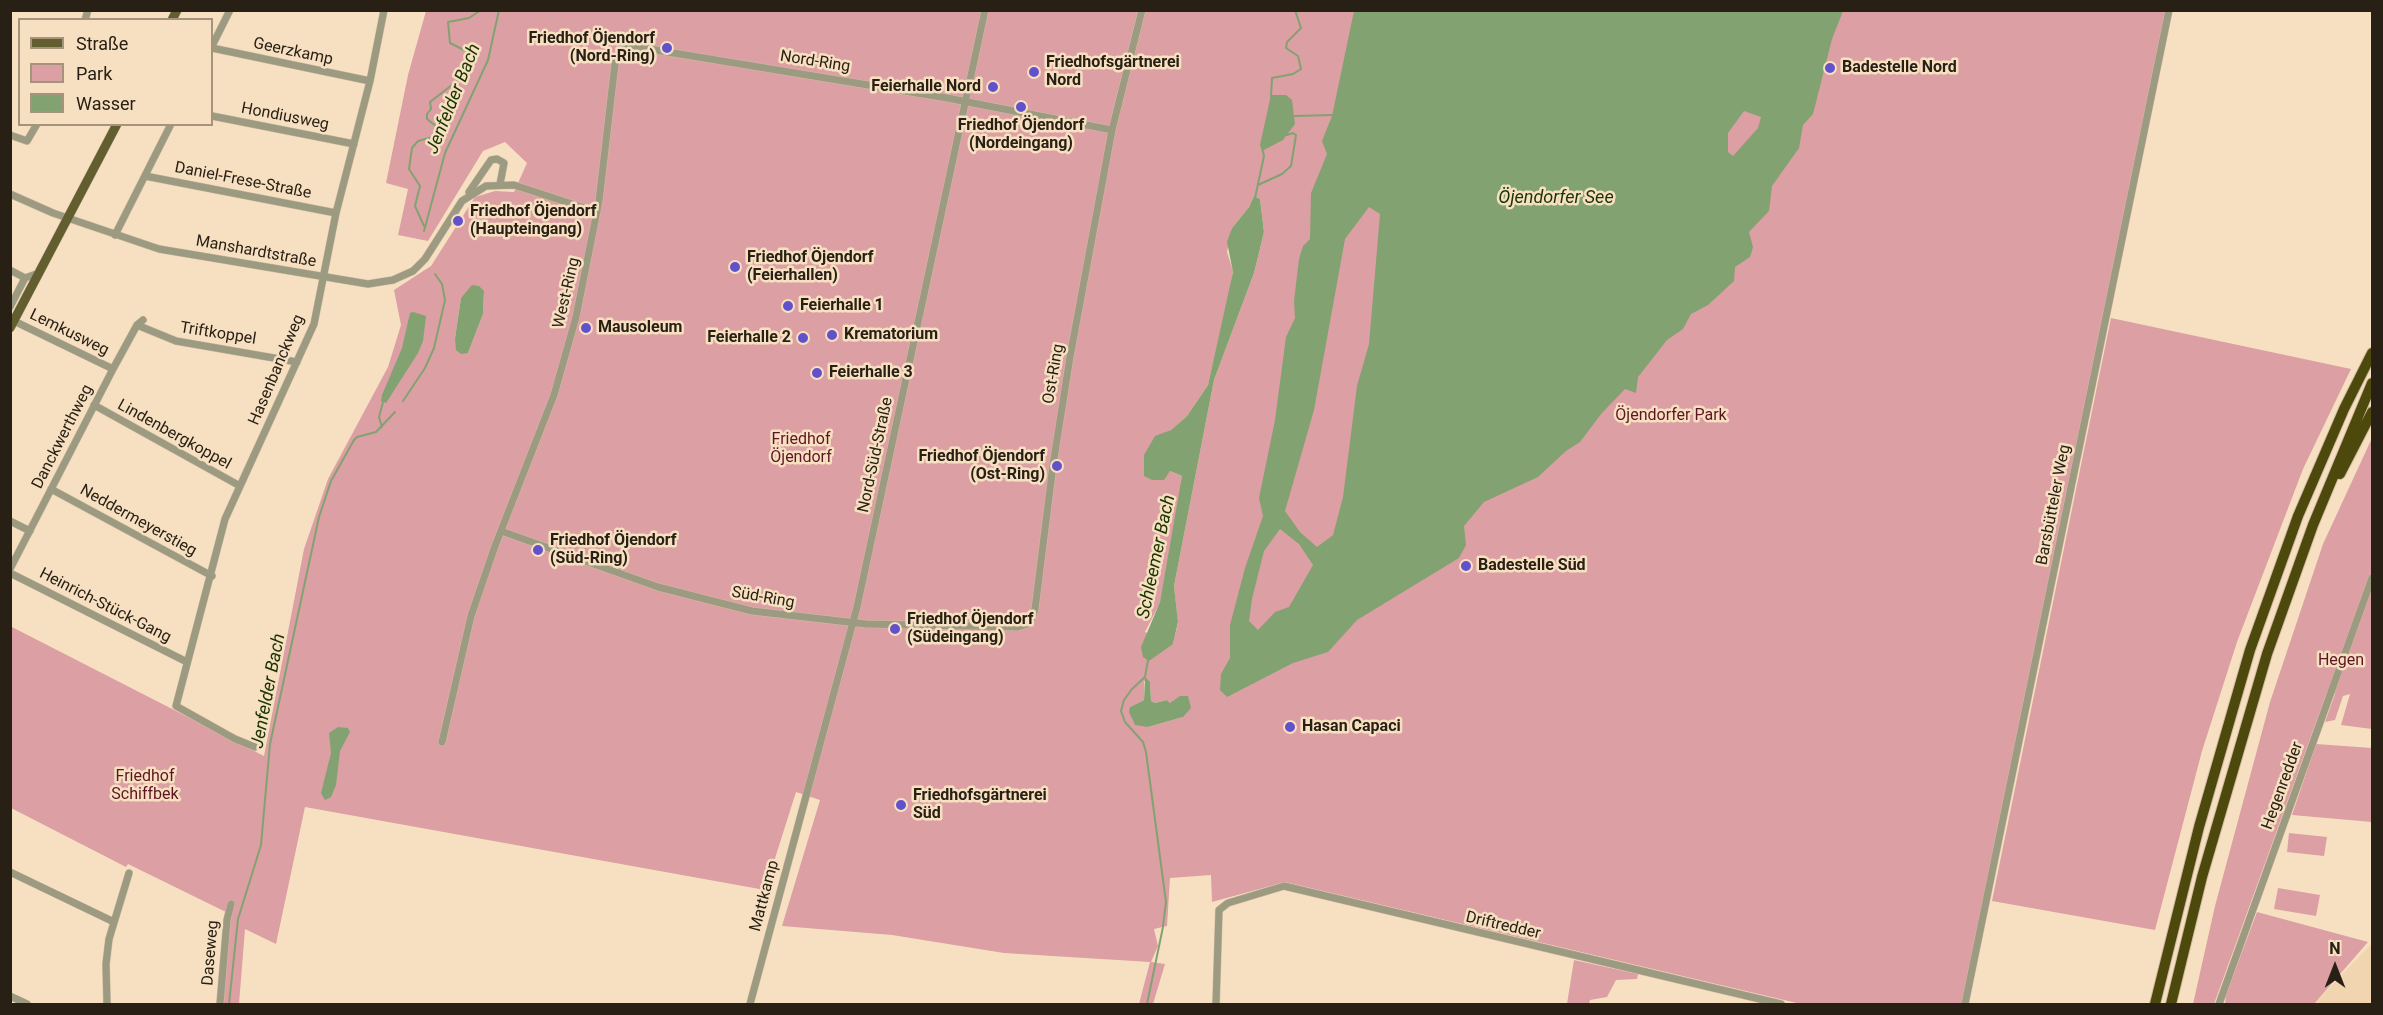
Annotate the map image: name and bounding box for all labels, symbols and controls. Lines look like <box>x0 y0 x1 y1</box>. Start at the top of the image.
legend <box>18 18 213 126</box>
place label: Friedhof Öjendorf (Nord-Ring) <box>528 29 655 67</box>
text: Straße <box>76 33 128 54</box>
street label: Geerzkamp <box>251 34 335 70</box>
water label: Jenfelder Bach <box>422 41 486 157</box>
marker: Friedhof Öjendorf (Nord-Ring) <box>660 41 674 55</box>
street label: Nord-Ring <box>779 47 851 77</box>
place label: Friedhofsgärtnerei Nord <box>1046 53 1180 91</box>
place label: Badestelle Nord <box>1842 58 1957 78</box>
marker: Badestelle Nord <box>1823 61 1837 75</box>
text: Park <box>76 63 112 84</box>
marker: Friedhofsgärtnerei Nord <box>1027 65 1041 79</box>
place label: Feierhalle Nord <box>871 77 981 97</box>
marker: Feierhalle Nord <box>986 80 1000 94</box>
text: Wasser <box>76 93 136 114</box>
street label: Hondiusweg <box>240 99 330 135</box>
marker: Friedhof Öjendorf (Nordeingang) <box>1014 100 1028 114</box>
place label: Friedhof Öjendorf (Nordeingang) <box>958 116 1084 154</box>
street label: Daniel-Frese-Straße <box>173 158 313 204</box>
water label: Öjendorfer See <box>1498 187 1614 209</box>
place label: Friedhof Öjendorf (Haupteingang) <box>470 202 597 240</box>
marker: Friedhof Öjendorf (Haupteingang) <box>451 214 465 228</box>
street label: Manshardtstraße <box>194 232 318 272</box>
place label: Friedhof Öjendorf (Feierhallen) <box>747 248 874 286</box>
street label: West-Ring <box>550 256 584 330</box>
marker: Friedhof Öjendorf (Feierhallen) <box>728 260 742 274</box>
place label: Feierhalle 1 <box>800 296 884 316</box>
marker: Feierhalle 1 <box>781 299 795 313</box>
street label: Lemkusweg <box>26 306 112 360</box>
street label: Hasenbanckweg <box>245 312 309 428</box>
place label: Mausoleum <box>598 318 682 338</box>
street label: Triftkoppel <box>179 319 257 349</box>
marker: Mausoleum <box>579 321 593 335</box>
place label: Krematorium <box>844 325 938 345</box>
place label: Feierhalle 2 <box>707 328 791 348</box>
marker: Krematorium <box>825 328 839 342</box>
marker: Feierhalle 2 <box>796 331 810 345</box>
street label: Ost-Ring <box>1039 343 1069 405</box>
place label: Feierhalle 3 <box>829 363 913 383</box>
marker: Feierhalle 3 <box>810 366 824 380</box>
street label: Danckwerthweg <box>28 382 98 492</box>
street label: Lindenbergkoppel <box>114 396 234 474</box>
street label: Nord-Süd-Straße <box>854 396 898 514</box>
park label: Öjendorfer Park <box>1615 406 1727 426</box>
park label: Friedhof Öjendorf <box>770 430 832 468</box>
street label: Barsbütteler Weg <box>2033 443 2075 567</box>
place label: Friedhof Öjendorf (Ost-Ring) <box>918 447 1045 485</box>
marker: Friedhof Öjendorf (Ost-Ring) <box>1050 459 1064 473</box>
street label: Neddermeyerstieg <box>76 481 200 561</box>
water label: Schleemer Bach <box>1133 493 1181 621</box>
place label: Friedhof Öjendorf (Süd-Ring) <box>550 531 677 569</box>
marker: Friedhof Öjendorf (Süd-Ring) <box>531 543 545 557</box>
place label: Badestelle Süd <box>1478 556 1586 576</box>
marker: Badestelle Süd <box>1459 559 1473 573</box>
street label: Heinrich-Stück-Gang <box>36 564 174 648</box>
street label: Süd-Ring <box>730 583 796 613</box>
place label: Friedhof Öjendorf (Südeingang) <box>907 610 1034 648</box>
marker: Friedhof Öjendorf (Südeingang) <box>888 622 902 636</box>
water label: Jenfelder Bach <box>247 632 291 750</box>
park label: Hegen <box>2318 651 2364 671</box>
place label: Hasan Capaci <box>1302 717 1401 737</box>
marker: Hasan Capaci <box>1283 720 1297 734</box>
street label: Hegenredder <box>2258 740 2308 832</box>
park label: Friedhof Schiffbek <box>111 767 179 805</box>
place label: Friedhofsgärtnerei Süd <box>913 786 1047 824</box>
marker: Friedhofsgärtnerei Süd <box>894 798 908 812</box>
street label: Mattkamp <box>746 858 784 934</box>
street label: Driftredder <box>1464 908 1542 944</box>
street label: Daseweg <box>199 920 223 986</box>
north arrow <box>2305 937 2365 997</box>
text: N <box>2329 939 2341 958</box>

